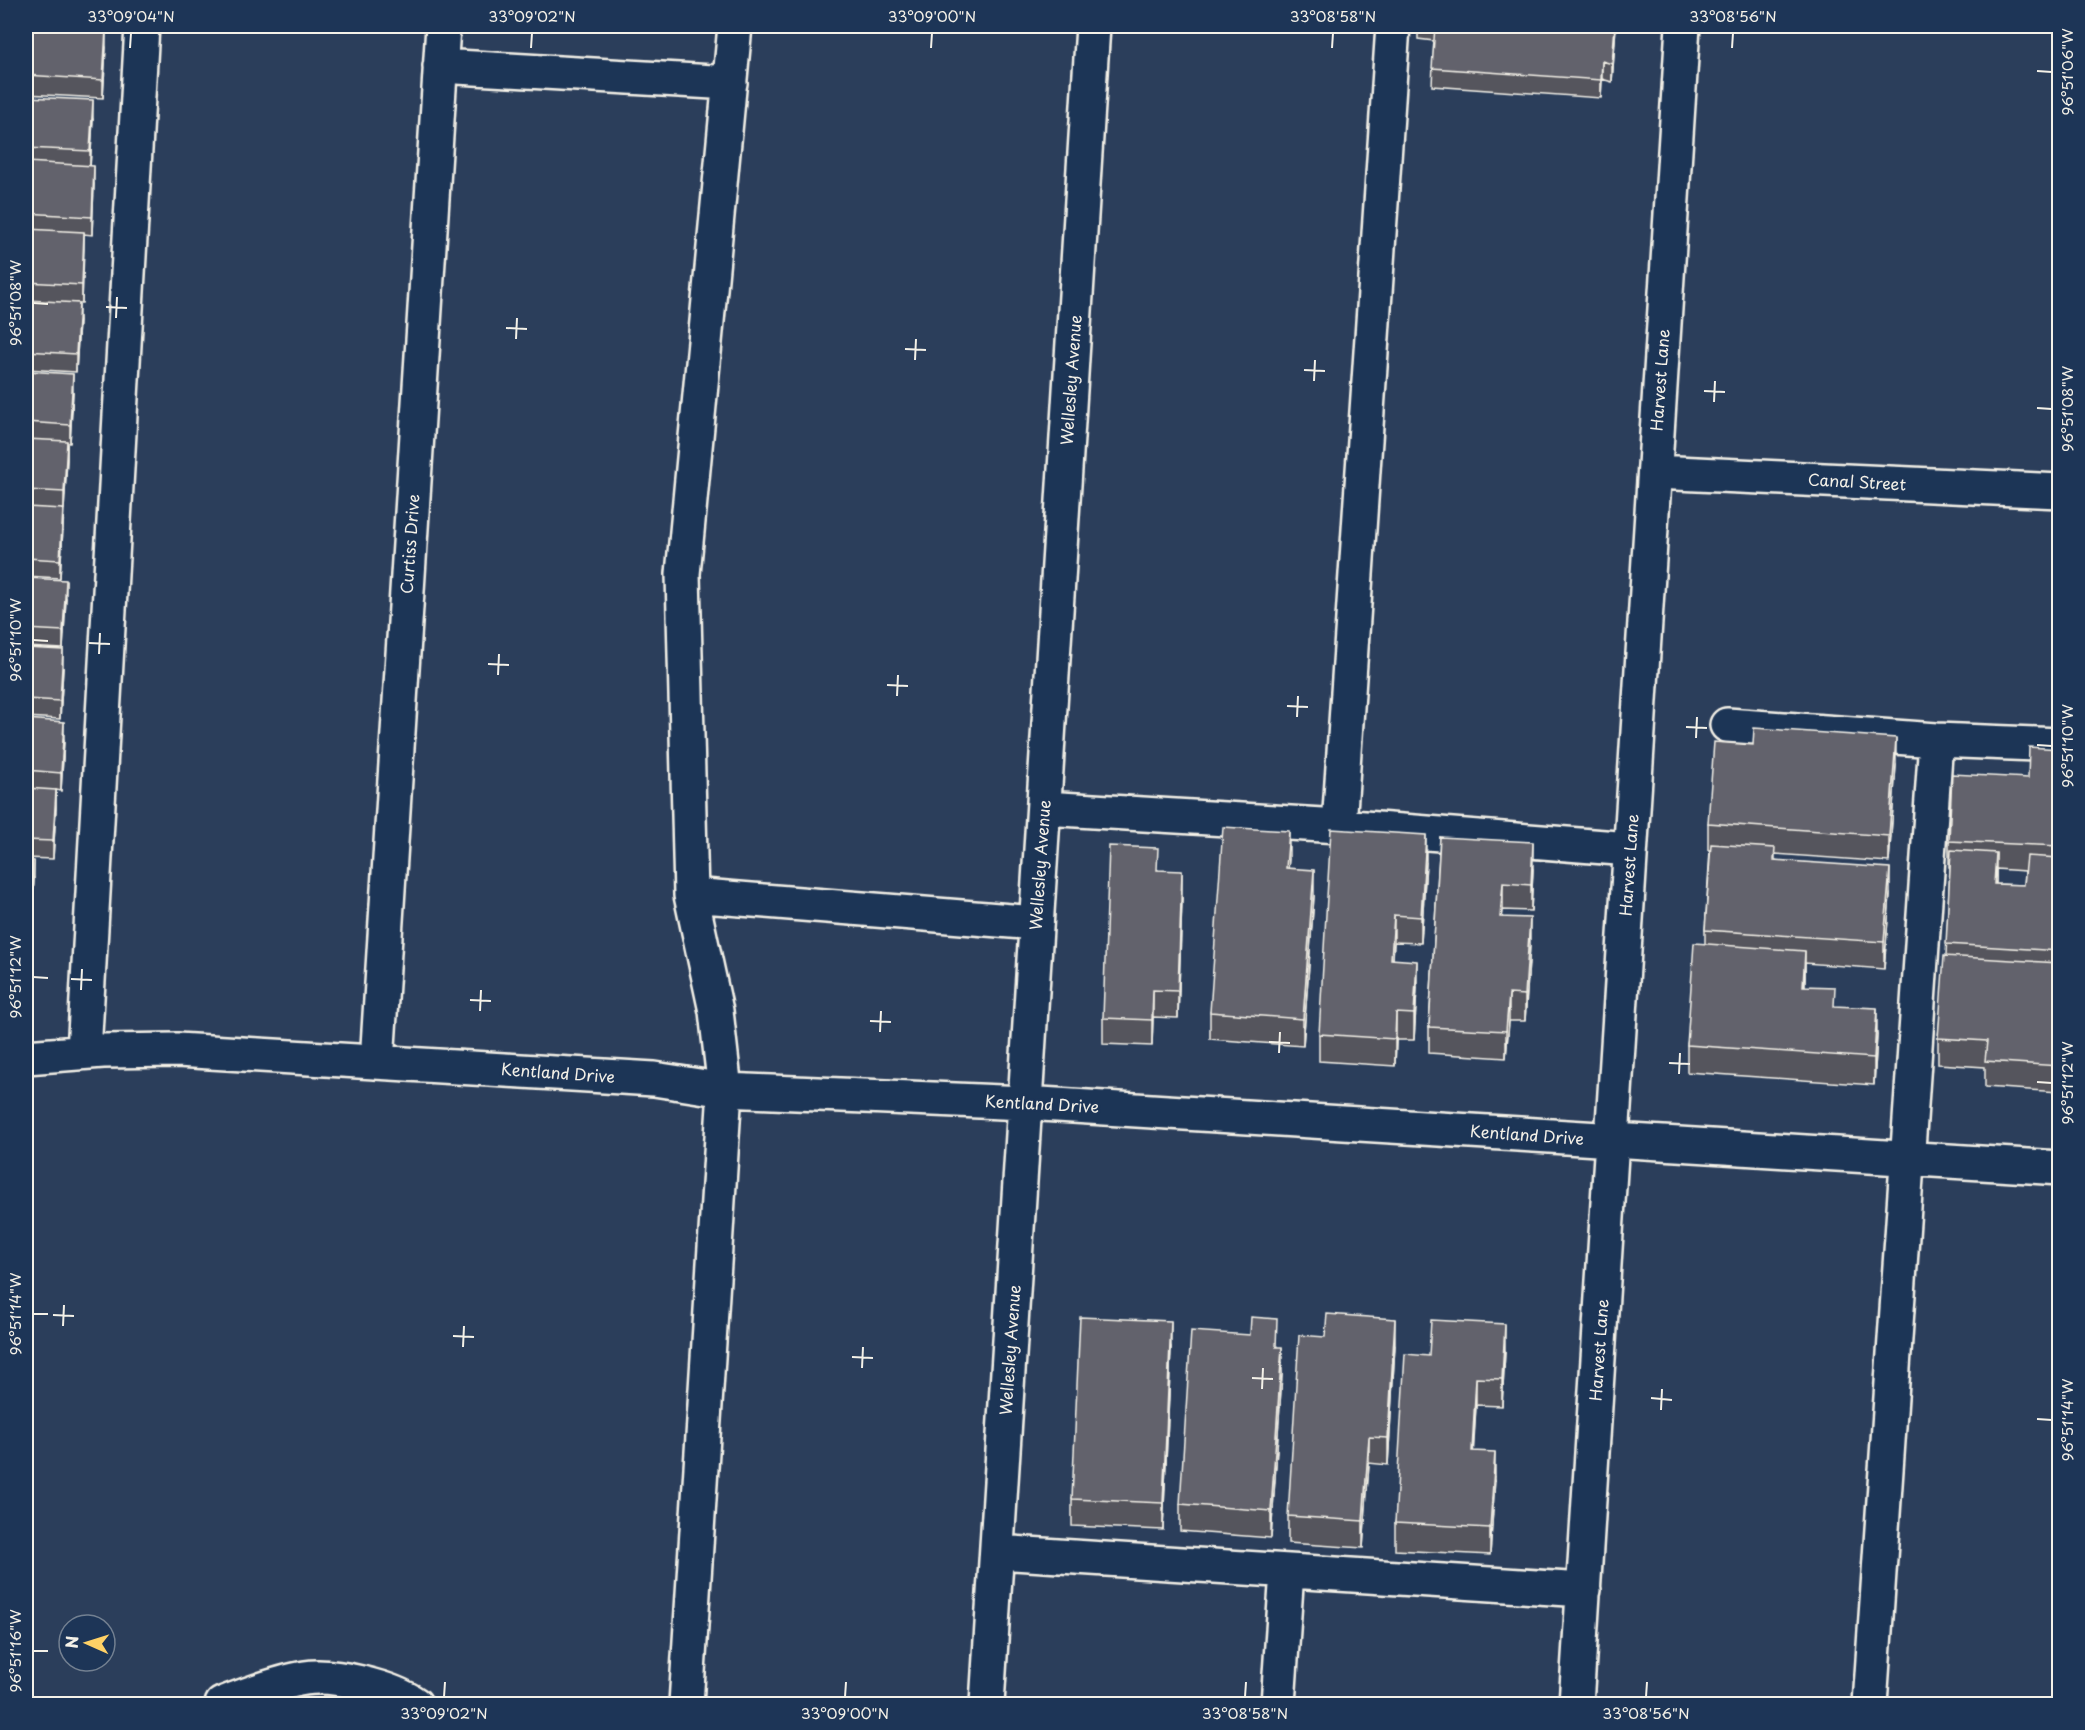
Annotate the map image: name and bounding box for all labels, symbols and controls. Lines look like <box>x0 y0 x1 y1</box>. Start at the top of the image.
text: 33°09'04"N <box>87 4 175 27</box>
text: 33°09'02"N <box>488 4 576 27</box>
text: 33°09'00"N <box>888 4 976 27</box>
text: 33°08'58"N <box>1290 4 1376 27</box>
text: 33°08'56"N <box>1689 4 1777 27</box>
text: 96°51'06"W <box>2055 28 2078 116</box>
text: 96°51'08"W <box>3 259 26 346</box>
street label: Wellesley Avenue <box>1053 314 1087 446</box>
street label: Harvest Lane <box>1643 328 1675 432</box>
text: 96°51'08"W <box>2055 365 2078 452</box>
street label: Canal Street <box>1807 466 1907 496</box>
street label: Curtiss Drive <box>394 493 424 595</box>
text: 96°51'10"W <box>3 598 26 682</box>
text: 96°51'10"W <box>2055 704 2078 788</box>
street label: Wellesley Avenue <box>1022 799 1056 931</box>
street label: Harvest Lane <box>1612 813 1644 917</box>
text: 96°51'12"W <box>3 935 26 1019</box>
text: 96°51'12"W <box>2055 1041 2078 1125</box>
street label: Kentland Drive <box>500 1056 616 1088</box>
street label: Kentland Drive <box>984 1088 1100 1118</box>
street label: Kentland Drive <box>1469 1118 1585 1150</box>
text: 96°51'14"W <box>3 1272 26 1355</box>
street label: Wellesley Avenue <box>992 1284 1026 1416</box>
street label: Harvest Lane <box>1582 1298 1614 1402</box>
text: 96°51'14"W <box>2055 1378 2078 1461</box>
text: 96°51'16"W <box>3 1609 26 1693</box>
north arrow <box>57 1613 117 1673</box>
text: N <box>59 1635 83 1649</box>
text: 33°09'02"N <box>400 1701 488 1724</box>
text: 33°09'00"N <box>801 1701 889 1724</box>
text: 33°08'58"N <box>1202 1701 1288 1724</box>
text: 33°08'56"N <box>1602 1701 1690 1724</box>

